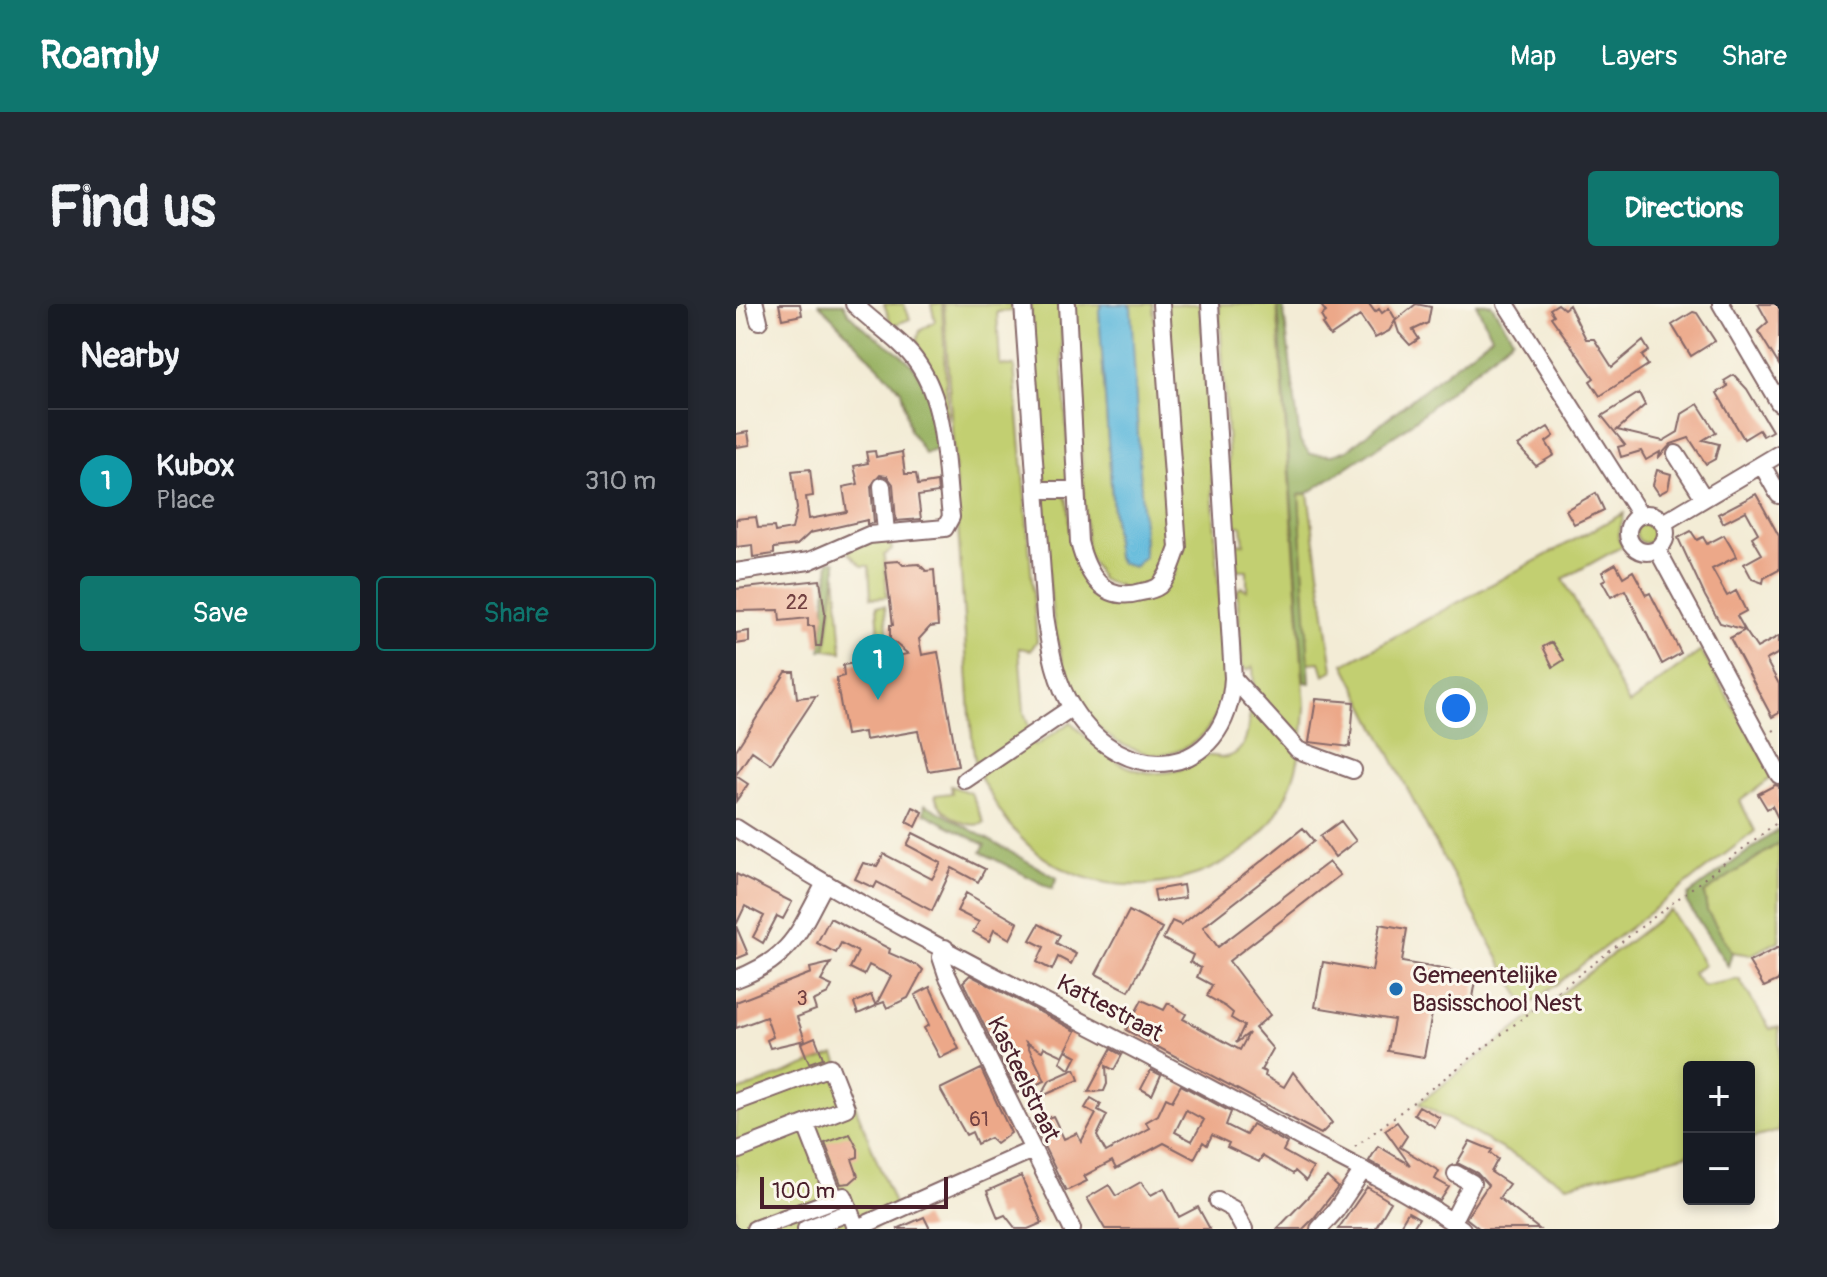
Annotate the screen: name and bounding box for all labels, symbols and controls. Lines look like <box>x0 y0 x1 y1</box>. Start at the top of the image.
text: Roamly <box>40 32 159 80</box>
text: Map <box>1510 39 1556 74</box>
text: Layers <box>1600 39 1677 74</box>
text: Share <box>1721 39 1787 74</box>
button: Directions <box>1588 171 1779 246</box>
text: Find us <box>48 174 216 243</box>
text: Nearby <box>80 335 179 378</box>
text: Kubox <box>156 447 235 484</box>
text: 1 <box>101 465 111 497</box>
text: 310 m <box>585 465 656 497</box>
text: Place <box>156 484 215 516</box>
button: Save <box>80 576 360 651</box>
button: Share <box>376 576 656 651</box>
house number: 22 <box>786 590 808 615</box>
pin: 1 <box>852 634 904 700</box>
your location <box>1436 688 1476 728</box>
place label: Gemeentelijke Basisschool Nest <box>1412 961 1582 1018</box>
street label: Kattestraat <box>1052 968 1168 1049</box>
marker: Gemeentelijke Basisschool Nest <box>1387 980 1405 998</box>
house number: 3 <box>796 986 808 1011</box>
street label: Kasteelstraat <box>981 1012 1066 1147</box>
map controls <box>1683 1061 1755 1205</box>
button: + <box>1683 1061 1755 1133</box>
house number: 61 <box>969 1107 989 1132</box>
button: − <box>1683 1133 1755 1205</box>
scale bar <box>760 1173 948 1209</box>
text: 100 m <box>772 1177 835 1205</box>

